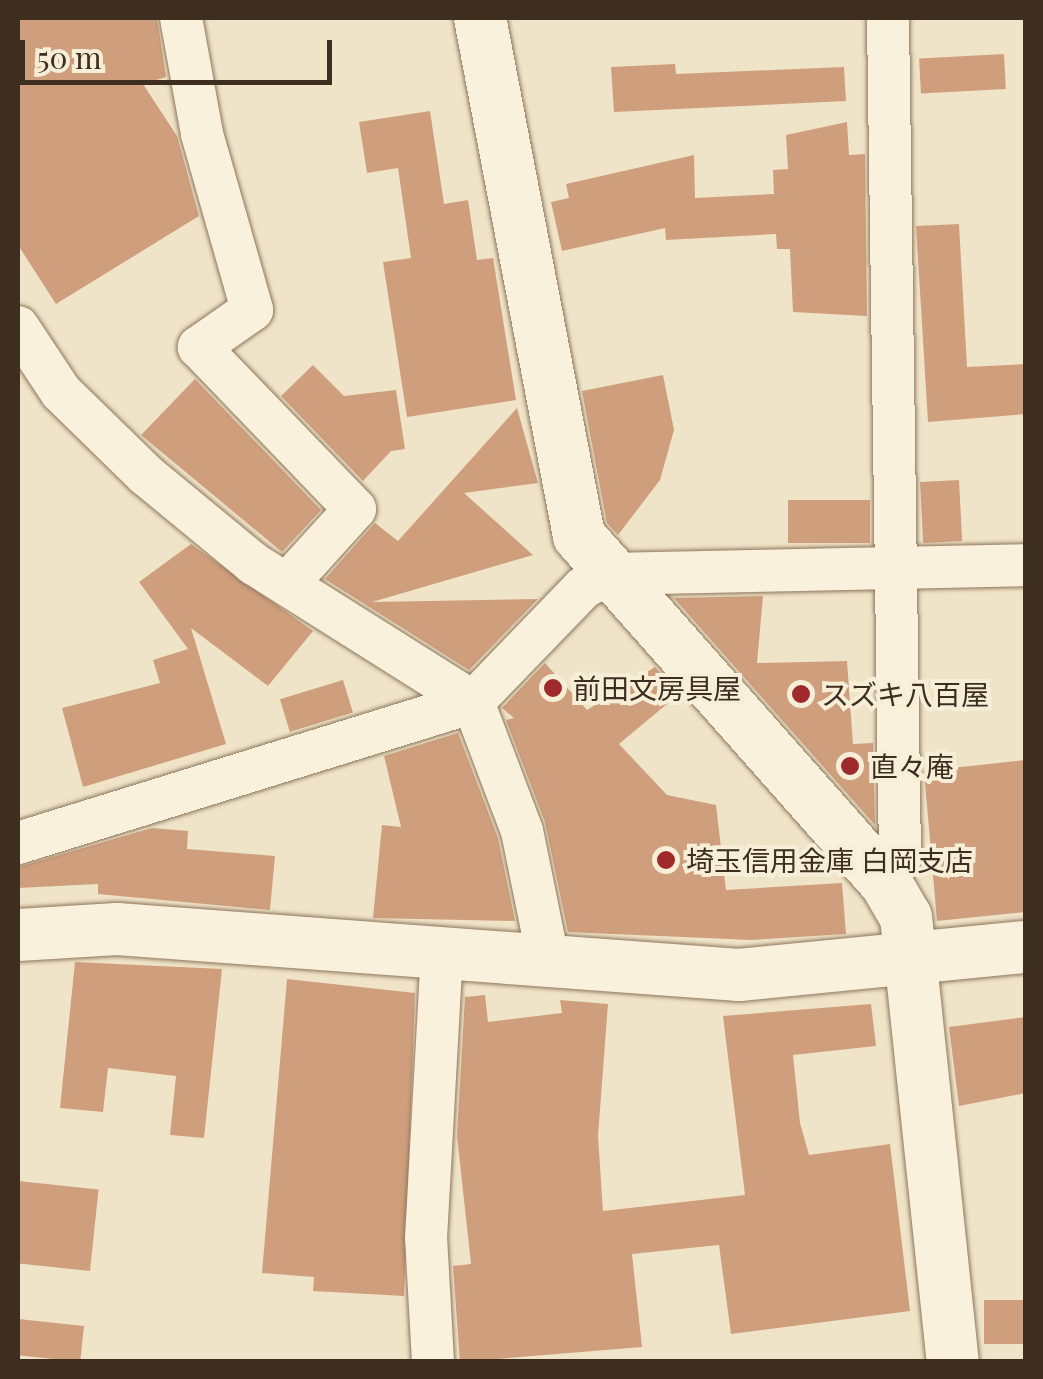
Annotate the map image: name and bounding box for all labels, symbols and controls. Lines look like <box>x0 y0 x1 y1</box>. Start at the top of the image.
scale bar <box>25 20 338 82</box>
text: 50 m <box>37 37 102 77</box>
place label: 前田文房具屋 <box>573 671 741 705</box>
marker: 前田文房具屋 <box>542 677 564 699</box>
place label: スズキ八百屋 <box>821 677 989 711</box>
marker: スズキ八百屋 <box>790 683 812 705</box>
place label: 直々庵 <box>870 749 954 783</box>
marker: 直々庵 <box>839 755 861 777</box>
place label: 埼玉信用金庫 白岡支店 <box>686 843 973 877</box>
marker: 埼玉信用金庫 白岡支店 <box>655 849 677 871</box>

